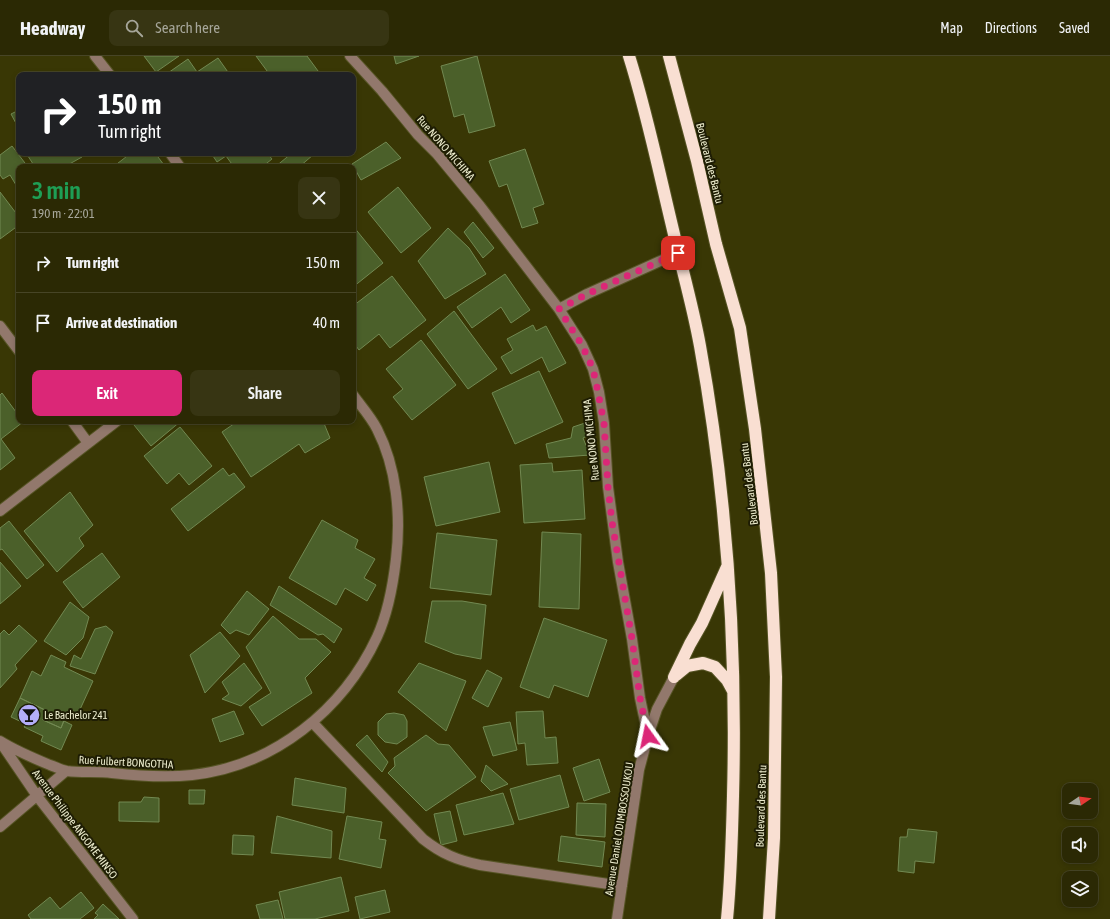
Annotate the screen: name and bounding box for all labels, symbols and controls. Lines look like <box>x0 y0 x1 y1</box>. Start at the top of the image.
search box <box>109 10 389 46</box>
text: Headway <box>20 17 85 39</box>
icon: search <box>123 17 145 39</box>
text: Search here <box>155 19 220 36</box>
text: Map <box>940 20 963 36</box>
text: Directions <box>985 20 1037 36</box>
text: Saved <box>1059 20 1090 36</box>
icon: right <box>32 88 84 140</box>
text: 150 m <box>98 88 161 120</box>
street label: Rue NONO MICHIMA <box>415 113 478 183</box>
text: Turn right <box>98 121 161 142</box>
street label: Boulevard des Bantu <box>694 121 726 205</box>
text: 3 min <box>32 177 81 204</box>
button: close <box>298 177 340 219</box>
text: 190 m · 22:01 <box>32 206 95 221</box>
pin <box>661 236 695 270</box>
icon: arrive <box>667 242 689 264</box>
icon: right <box>32 252 54 274</box>
text: Turn right <box>66 254 119 271</box>
text: 150 m <box>306 254 340 271</box>
icon: arrive <box>32 312 54 334</box>
text: Arrive at destination <box>66 314 177 331</box>
text: 40 m <box>313 314 340 331</box>
button: Exit <box>32 370 182 416</box>
button: Share <box>190 370 340 416</box>
street label: Rue NONO MICHIMA <box>581 398 601 481</box>
street label: Boulevard des Bantu <box>738 442 760 526</box>
bar icon: Le Bachelor 241 <box>16 702 42 728</box>
place label: Le Bachelor 241 <box>44 709 108 721</box>
position arrow <box>627 715 669 757</box>
street label: Rue Fulbert BONGOTHA <box>78 754 174 771</box>
street label: Avenue Daniel ODIMBOSSOUKOU <box>603 761 635 897</box>
street label: Boulevard des Bantu <box>754 764 768 848</box>
street label: Avenue Philippe ANGOME MINSO <box>30 767 120 881</box>
north arrow <box>1062 783 1098 819</box>
map controls <box>1062 783 1098 907</box>
button: sound <box>1062 827 1098 863</box>
button: layers <box>1062 871 1098 907</box>

